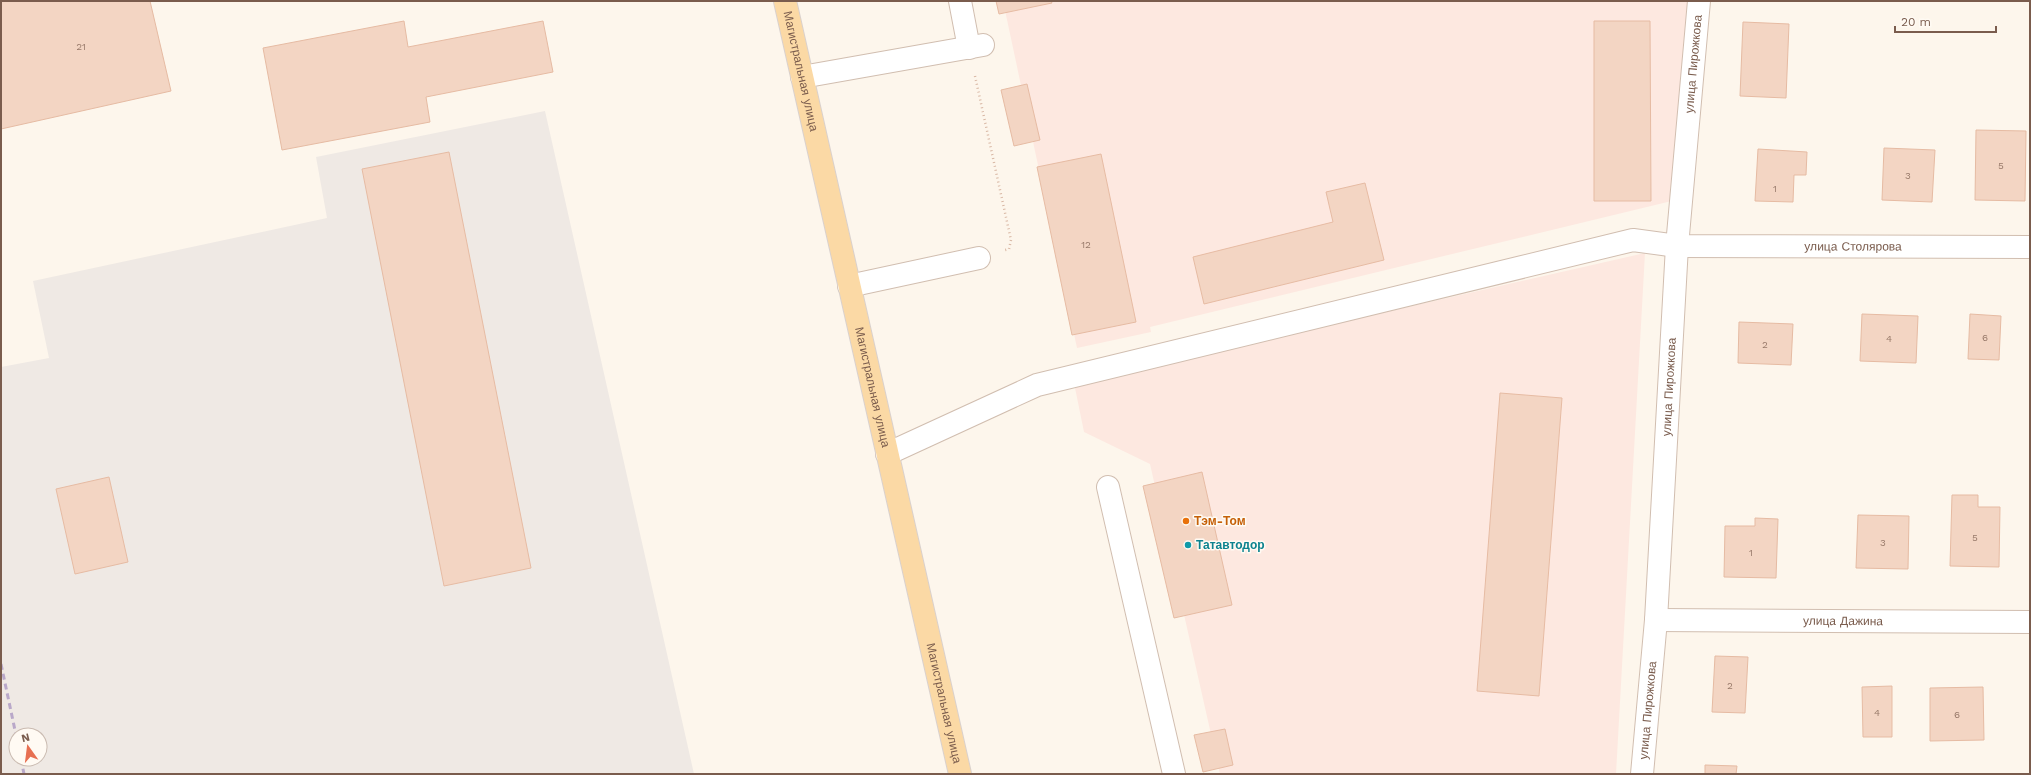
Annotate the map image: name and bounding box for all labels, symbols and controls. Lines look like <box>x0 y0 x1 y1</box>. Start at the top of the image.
scale bar <box>1895 8 1996 34</box>
street label: Магистральная улица <box>780 10 821 133</box>
street label: улица Пирожкова <box>1682 14 1705 114</box>
text: 20 m <box>1901 15 1931 29</box>
house number: 21 <box>76 41 86 52</box>
house number: 5 <box>1998 160 2004 171</box>
house number: 3 <box>1905 170 1911 181</box>
house number: 1 <box>1773 183 1777 194</box>
house number: 12 <box>1081 239 1091 250</box>
street label: улица Столярова <box>1804 239 1902 254</box>
street label: Магистральная улица <box>852 326 893 449</box>
house number: 6 <box>1982 332 1988 343</box>
house number: 4 <box>1886 333 1892 344</box>
street label: улица Пирожкова <box>1659 337 1679 437</box>
house number: 2 <box>1762 339 1768 350</box>
place label: Тэм-Том <box>1194 514 1246 528</box>
marker: Тэм-Том <box>1181 516 1191 526</box>
house number: 5 <box>1972 532 1978 543</box>
house number: 3 <box>1880 537 1886 548</box>
place label: Татавтодор <box>1196 538 1265 552</box>
marker: Татавтодор <box>1183 540 1193 550</box>
house number: 1 <box>1749 547 1753 558</box>
street label: улица Дажина <box>1803 614 1883 628</box>
street label: Магистральная улица <box>924 642 964 765</box>
street label: улица Пирожкова <box>1636 660 1659 760</box>
house number: 2 <box>1727 680 1733 691</box>
house number: 4 <box>1874 707 1880 718</box>
house number: 6 <box>1954 709 1960 720</box>
north arrow <box>8 727 48 767</box>
text: N <box>20 730 31 745</box>

